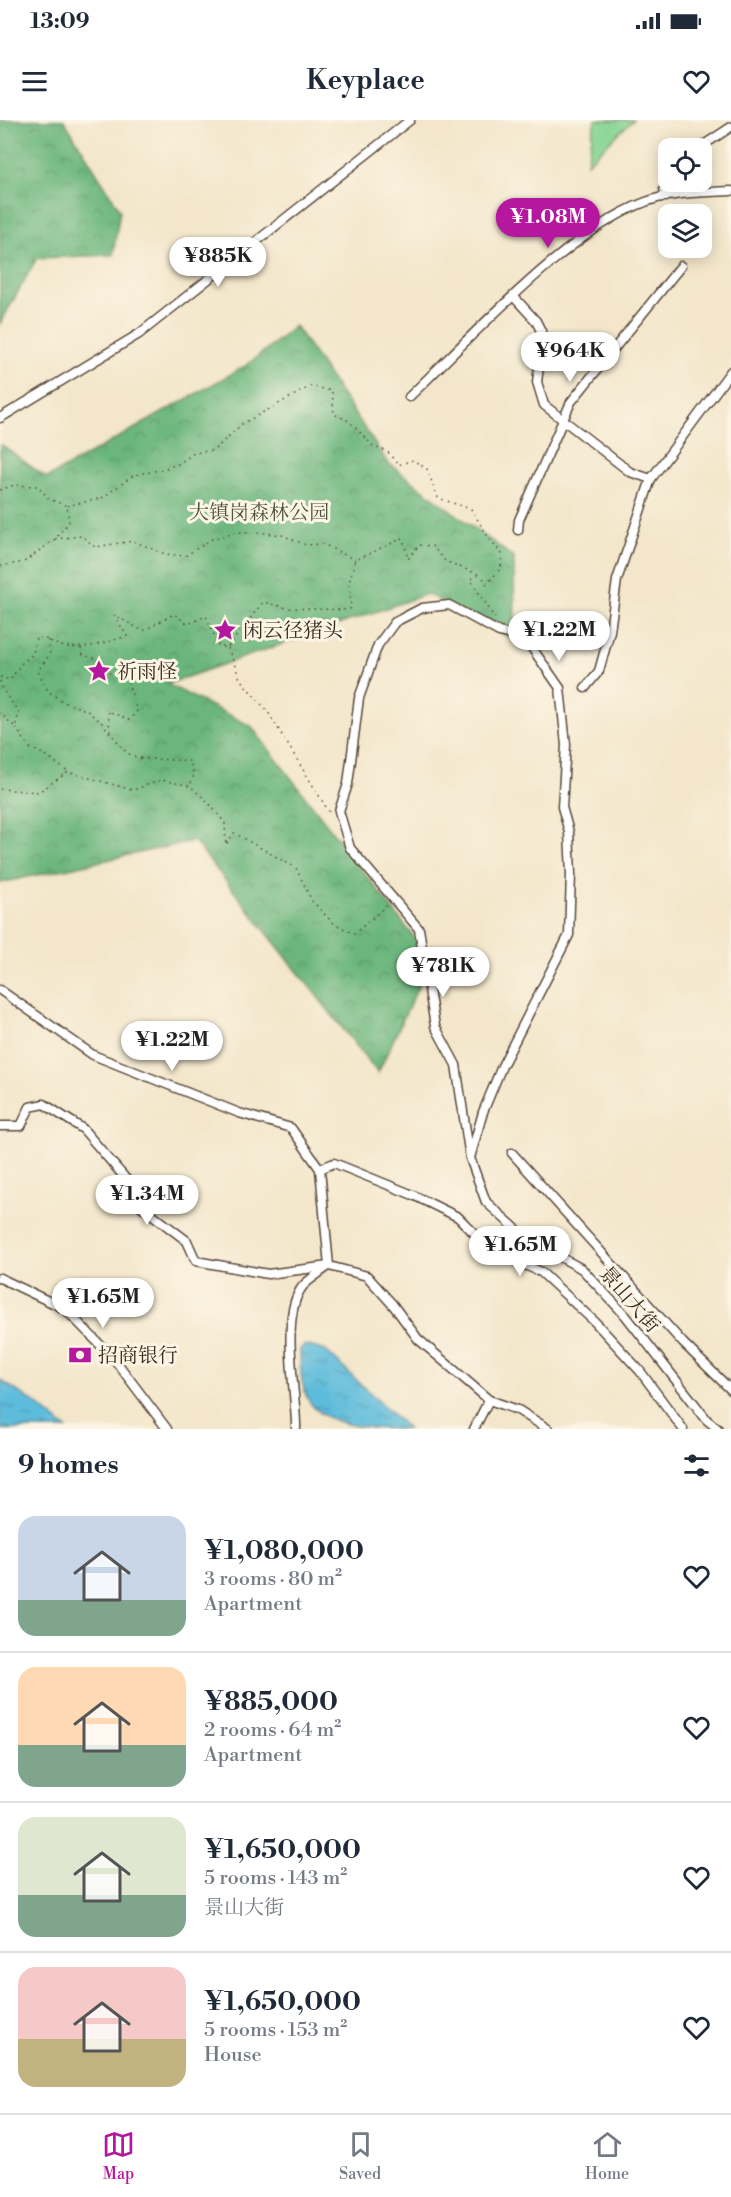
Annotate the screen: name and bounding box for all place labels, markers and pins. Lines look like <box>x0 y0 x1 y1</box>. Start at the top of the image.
pin: ¥1.08M <box>499 198 597 249</box>
pin: ¥885K <box>176 237 260 288</box>
pin: ¥964K <box>528 332 612 383</box>
pin: ¥1.22M <box>510 611 608 662</box>
place icon: 闲云径猪头 <box>212 617 238 643</box>
place label: 闲云径猪头 <box>243 619 343 644</box>
place icon: 祈雨怪 <box>86 658 112 684</box>
place label: 祈雨怪 <box>117 660 177 685</box>
pin: ¥781K <box>401 947 485 998</box>
pin: ¥1.22M <box>123 1021 221 1072</box>
pin: ¥1.34M <box>98 1175 196 1226</box>
pin: ¥1.65M <box>471 1226 569 1277</box>
pin: ¥1.65M <box>54 1278 152 1329</box>
bank icon: 招商银行 <box>67 1342 93 1368</box>
place label: 招商银行 <box>98 1344 178 1369</box>

